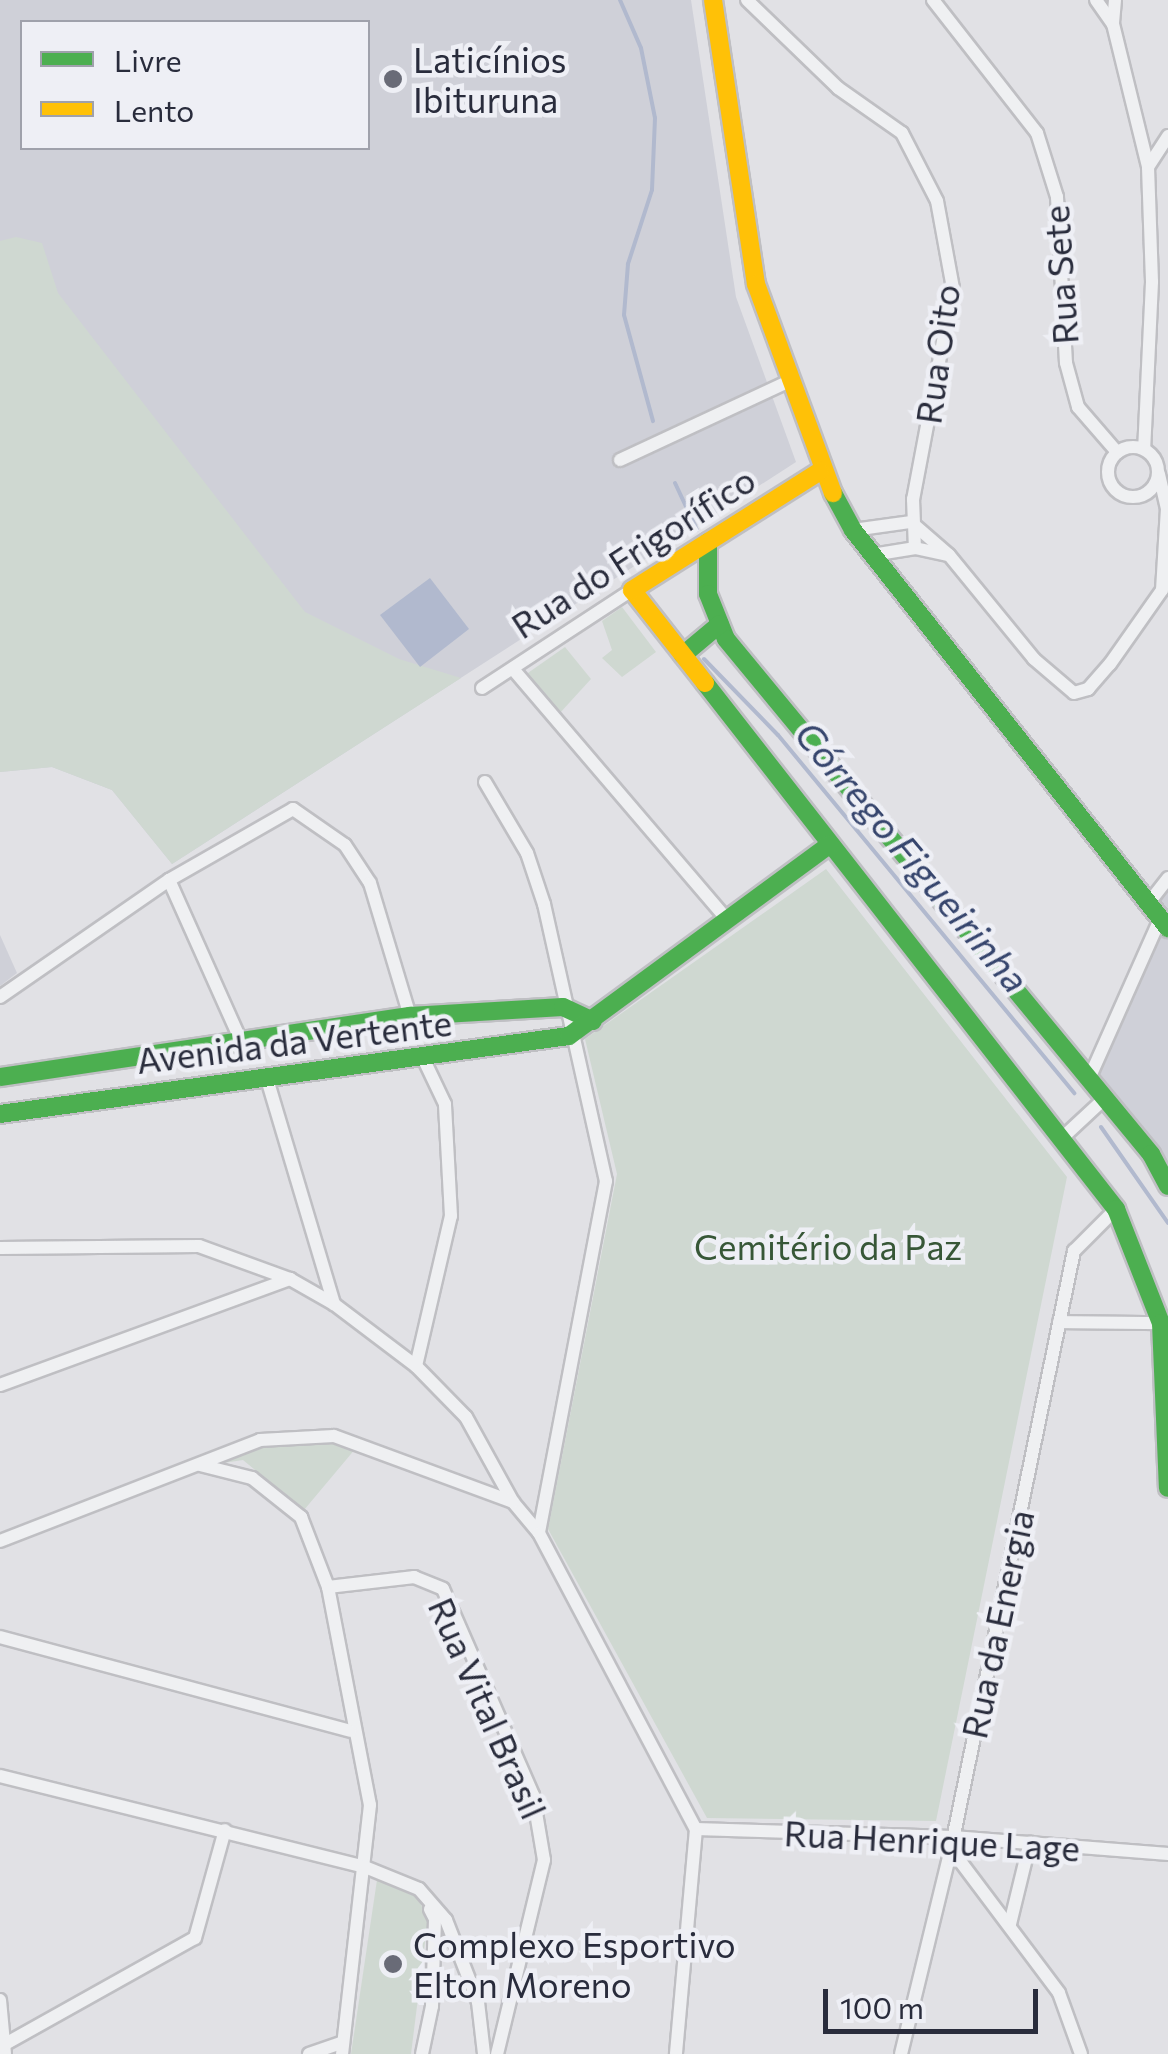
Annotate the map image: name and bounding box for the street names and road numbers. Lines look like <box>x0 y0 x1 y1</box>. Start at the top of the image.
street label: Rua Sete <box>1034 204 1086 346</box>
street label: Rua Oito <box>906 282 968 426</box>
street label: Rua do Frigorífico <box>503 458 763 646</box>
street label: Avenida da Vertente <box>134 1001 454 1081</box>
street label: Rua da Energia <box>952 1506 1042 1742</box>
street label: Rua Vital Brasil <box>421 1591 555 1825</box>
street label: Rua Henrique Lage <box>783 1811 1081 1869</box>

